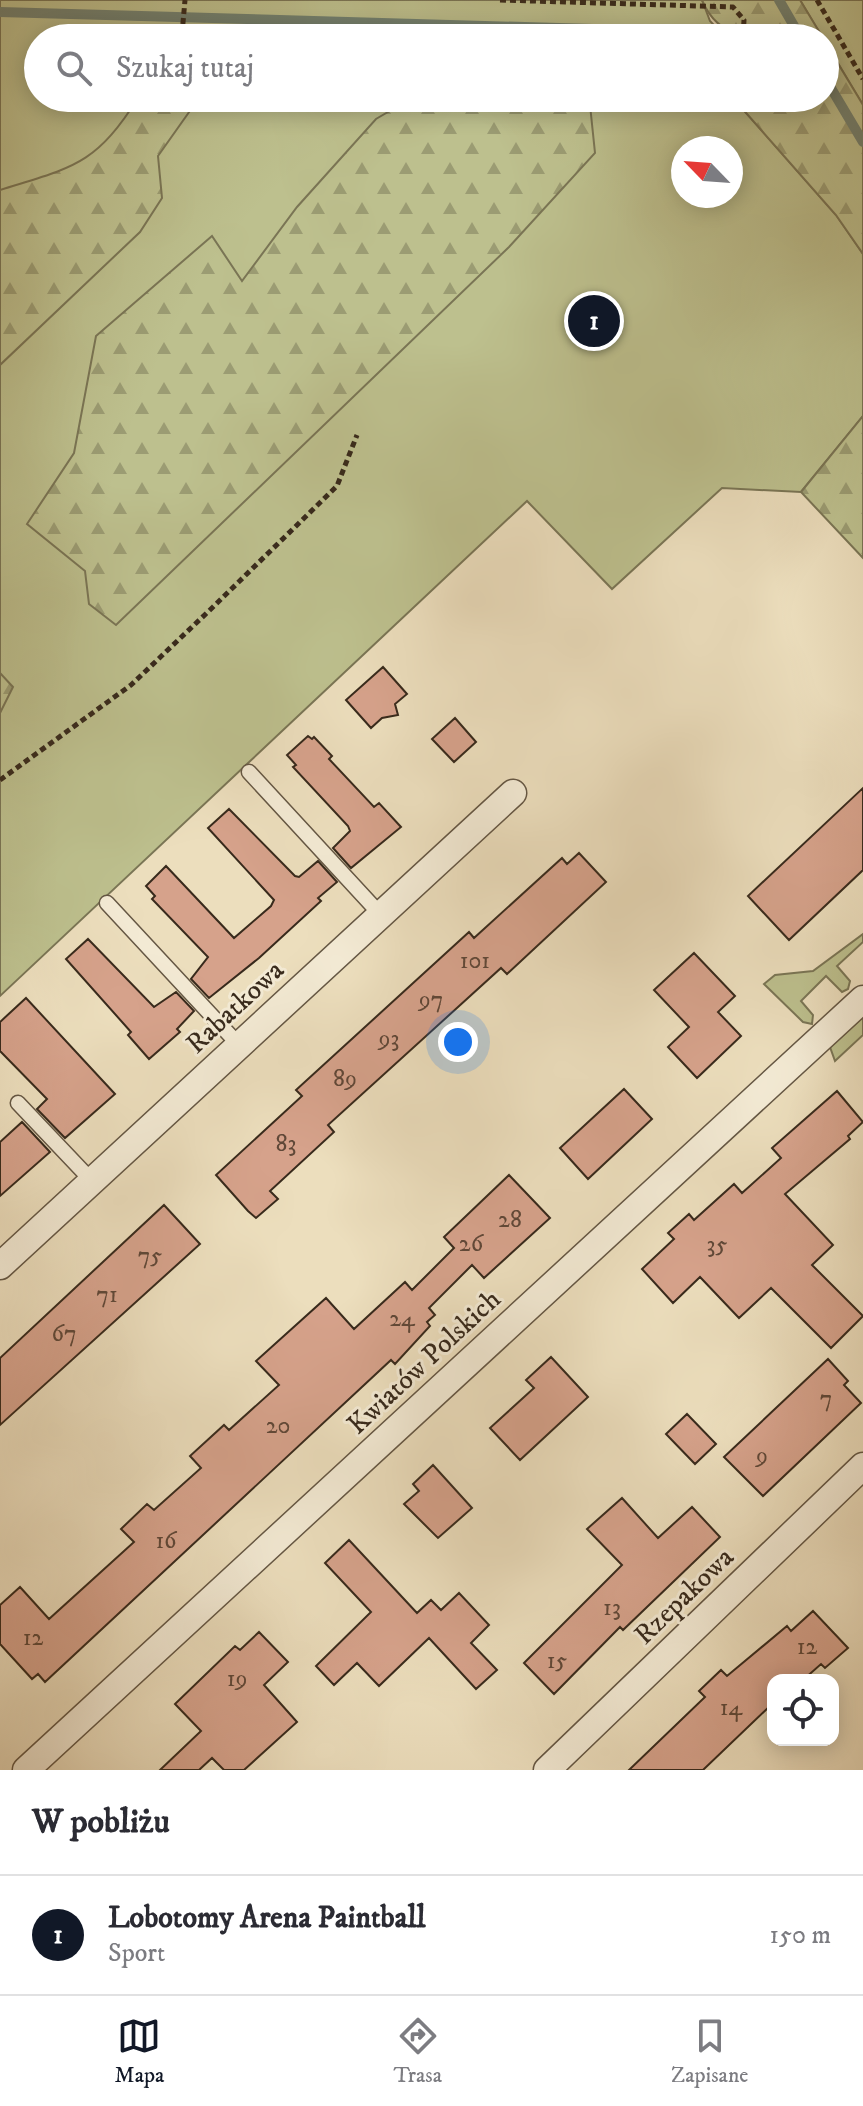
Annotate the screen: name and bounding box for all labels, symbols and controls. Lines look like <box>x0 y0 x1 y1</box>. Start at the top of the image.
search box <box>24 24 839 112</box>
icon: search <box>52 46 96 90</box>
text: Szukaj tutaj <box>116 50 254 87</box>
north arrow <box>671 136 743 208</box>
pin: 1 <box>568 291 620 351</box>
house number: 101 <box>460 946 490 976</box>
street label: Rabatkowa <box>179 953 291 1061</box>
house number: 97 <box>418 985 443 1015</box>
your location <box>438 1022 478 1062</box>
house number: 93 <box>378 1024 399 1054</box>
house number: 89 <box>333 1064 357 1094</box>
house number: 83 <box>276 1129 296 1159</box>
house number: 28 <box>498 1205 522 1235</box>
house number: 26 <box>459 1229 485 1259</box>
house number: 35 <box>707 1230 728 1260</box>
house number: 75 <box>138 1241 162 1271</box>
house number: 71 <box>96 1280 118 1310</box>
street label: Kwiatów Polskich <box>340 1282 508 1442</box>
house number: 24 <box>389 1304 416 1334</box>
house number: 67 <box>51 1319 77 1349</box>
house number: 7 <box>820 1384 832 1414</box>
house number: 20 <box>266 1411 290 1441</box>
house number: 9 <box>755 1441 768 1471</box>
house number: 16 <box>155 1526 178 1556</box>
street label: Rzepakowa <box>627 1540 741 1652</box>
house number: 13 <box>603 1593 621 1623</box>
house number: 12 <box>23 1623 44 1653</box>
house number: 12 <box>797 1632 818 1662</box>
house number: 15 <box>547 1646 567 1676</box>
house number: 19 <box>227 1664 247 1694</box>
map controls <box>767 1674 839 1746</box>
button: locate <box>767 1674 839 1746</box>
house number: 14 <box>720 1693 743 1723</box>
text: W pobliżu <box>32 1801 170 1843</box>
text: Lobotomy Arena Paintball <box>108 1900 425 1937</box>
text: 1 <box>53 1919 63 1952</box>
text: 150 m <box>770 1919 831 1952</box>
text: Sport <box>108 1937 165 1970</box>
tab: Mapa <box>115 2014 164 2089</box>
tab: Trasa <box>393 2014 442 2089</box>
tab: Zapisane <box>671 2014 748 2089</box>

